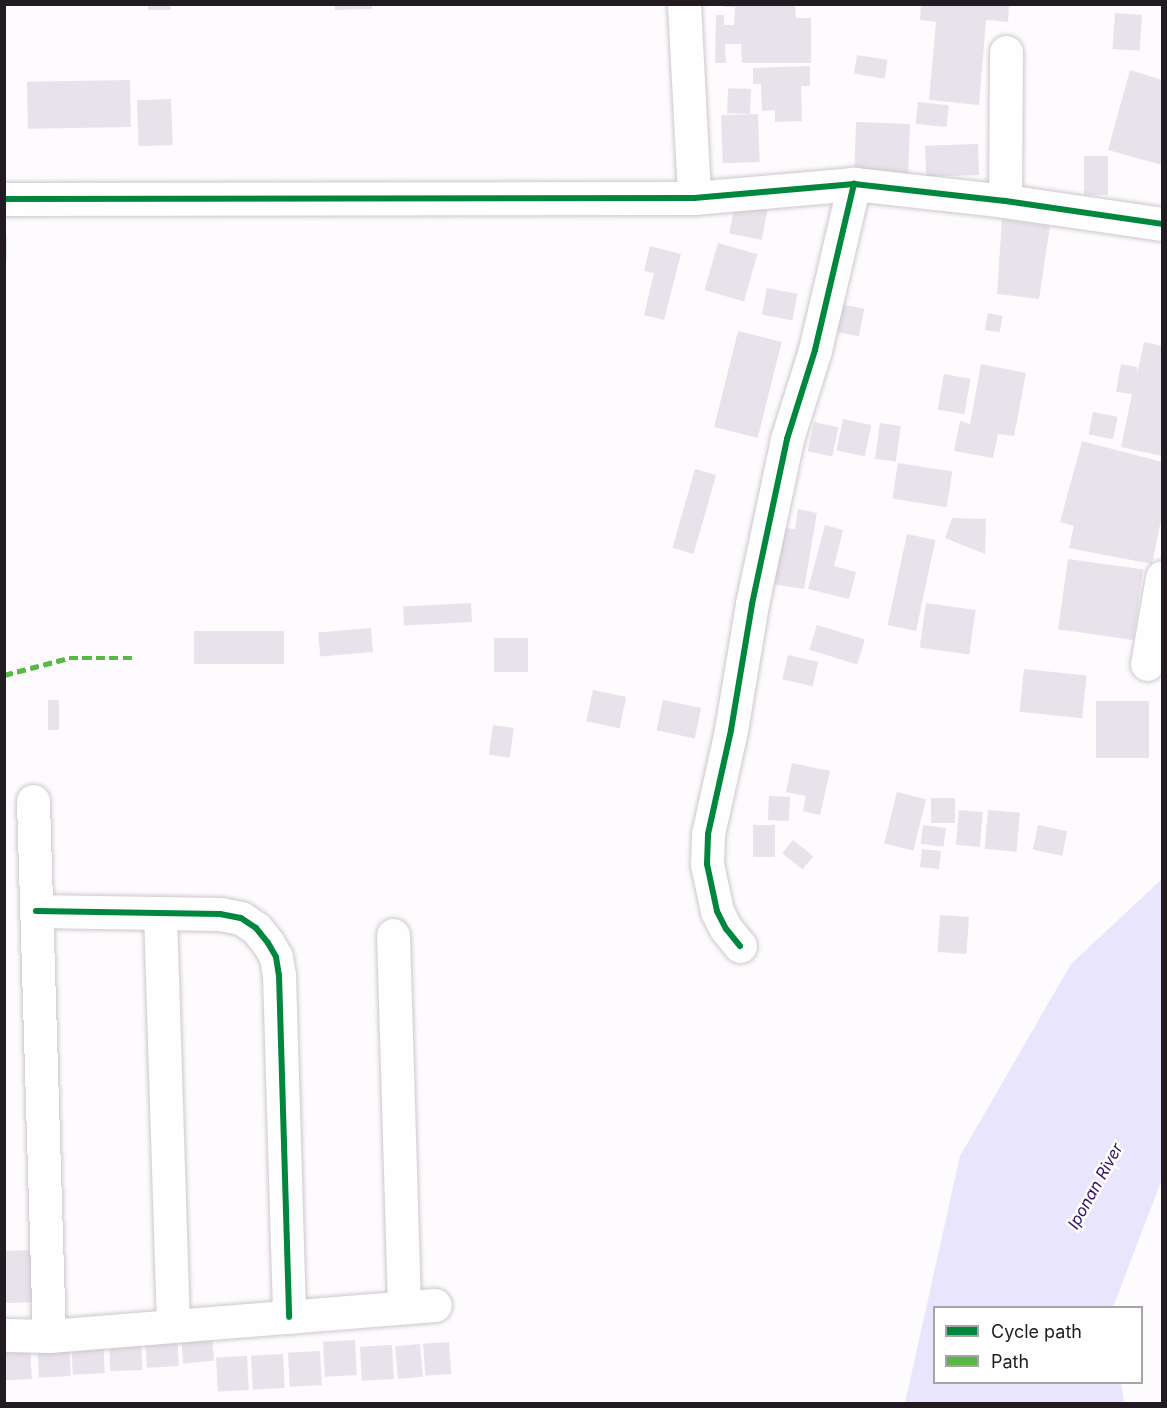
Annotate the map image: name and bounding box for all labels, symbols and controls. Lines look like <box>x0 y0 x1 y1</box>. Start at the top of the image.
water label: Iponan River <box>1064 1140 1126 1232</box>
legend <box>933 1306 1143 1384</box>
text: Cycle path <box>991 1321 1082 1342</box>
text: Path <box>991 1351 1029 1372</box>

